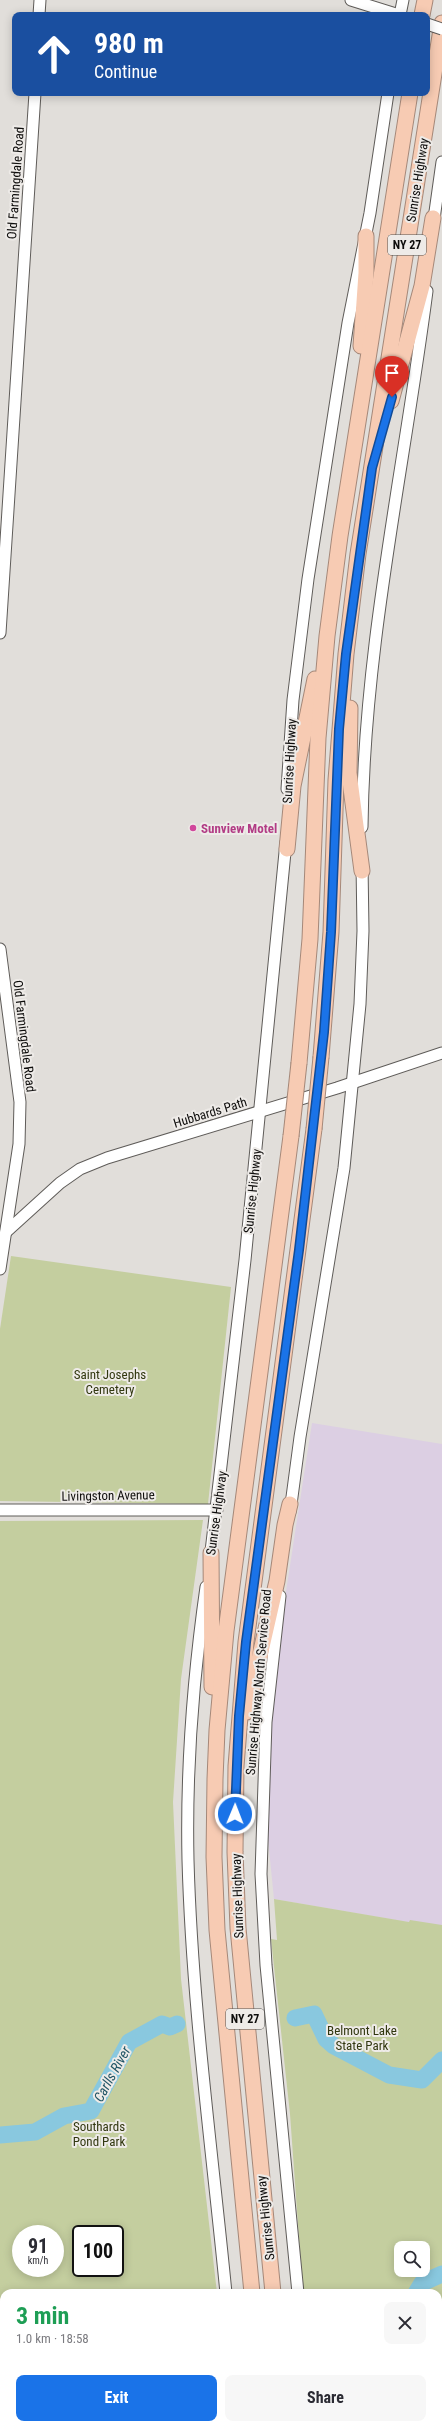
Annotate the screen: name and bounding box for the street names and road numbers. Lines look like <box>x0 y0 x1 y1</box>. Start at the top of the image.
street label: Old Farmingdale Road <box>4 126 27 240</box>
street label: Sunrise Highway <box>403 136 432 223</box>
road number: NY 27 <box>388 235 426 255</box>
street label: Sunrise Highway <box>280 718 299 804</box>
street label: Old Farmingdale Road <box>10 979 39 1093</box>
street label: Hubbards Path <box>172 1094 249 1131</box>
street label: Sunrise Highway <box>241 1147 264 1234</box>
street label: Sunrise Highway <box>203 1469 230 1556</box>
street label: Livingston Avenue <box>61 1487 155 1504</box>
street label: Sunrise Highway North Service Road <box>243 1588 274 1776</box>
street label: Sunrise Highway <box>229 1853 246 1939</box>
road number: NY 27 <box>226 2009 264 2029</box>
street label: Sunrise Highway <box>254 2174 277 2261</box>

